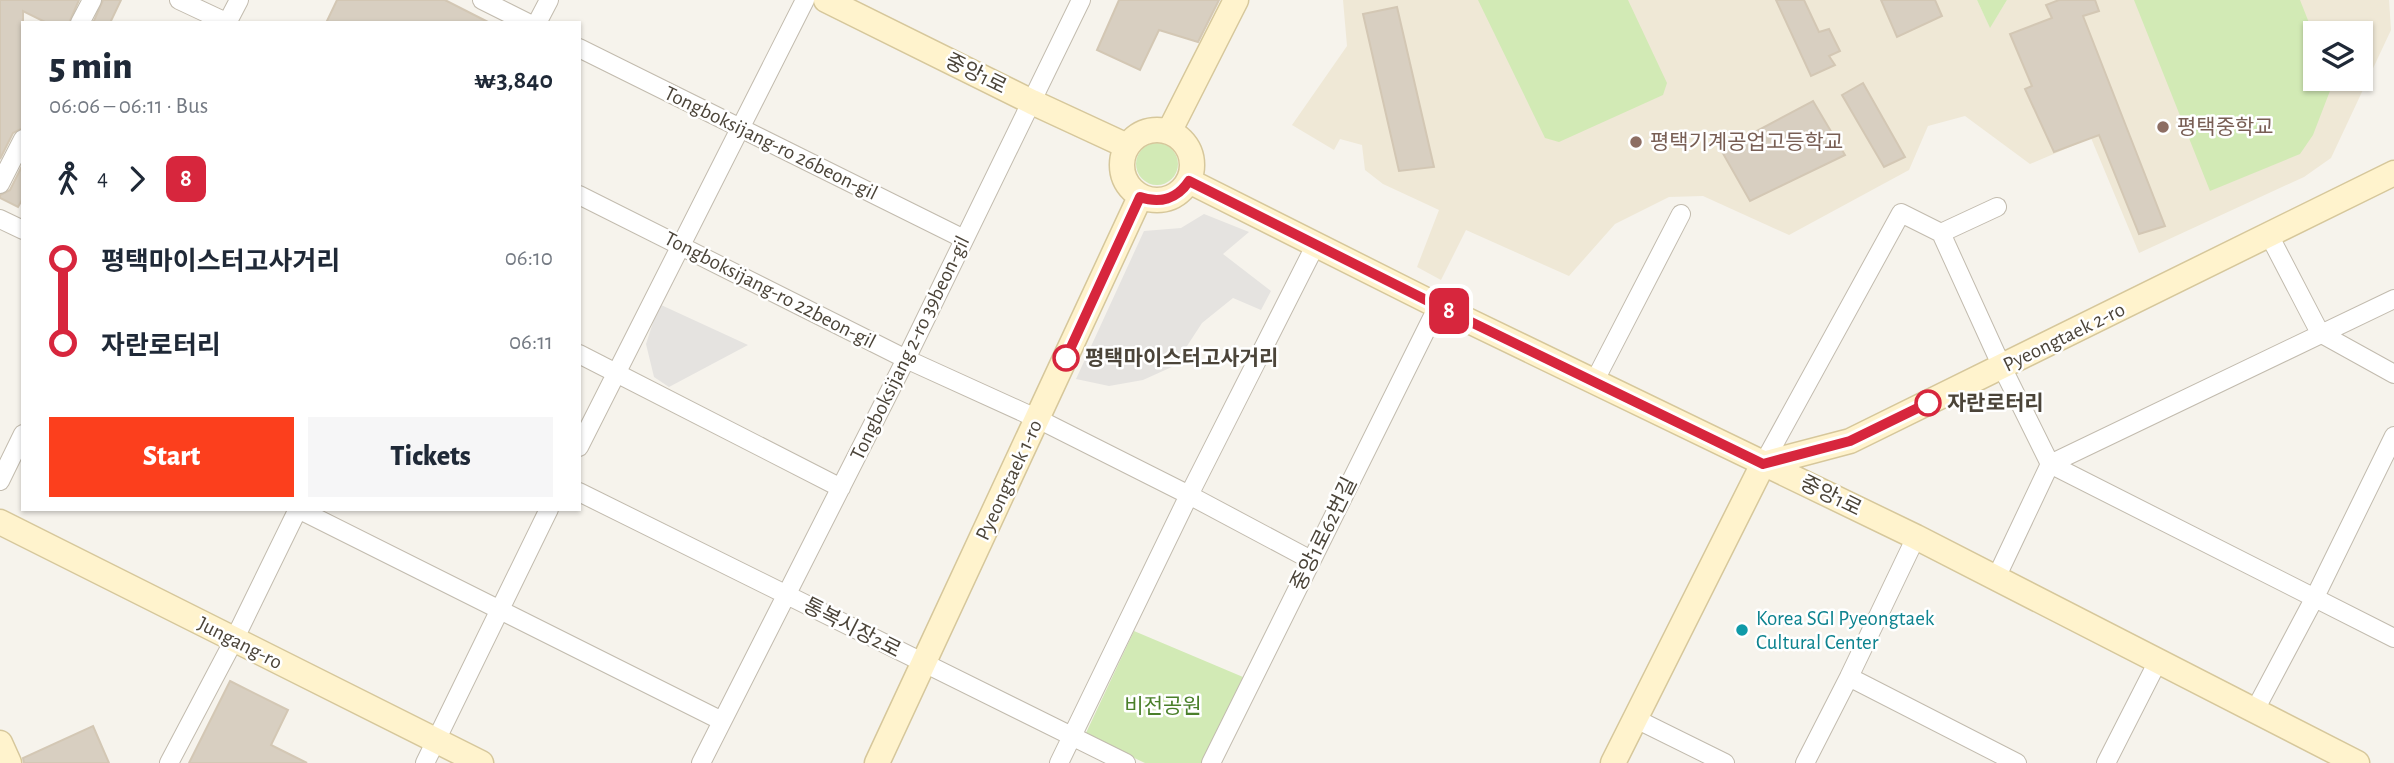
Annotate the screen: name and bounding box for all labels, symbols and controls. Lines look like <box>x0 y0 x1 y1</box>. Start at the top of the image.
map controls <box>2303 21 2373 91</box>
button: layers <box>2303 21 2373 91</box>
text: 5 min <box>49 48 133 86</box>
street label: 중앙1로 <box>942 49 1010 98</box>
text: ₩3,840 <box>474 67 553 93</box>
street label: Tongboksijang-ro 26beon-gil <box>661 82 881 204</box>
text: 06:06 – 06:11 · Bus <box>49 95 208 118</box>
place label: 평택중학교 <box>2177 116 2274 138</box>
marker: 평택중학교 <box>2155 119 2171 135</box>
place label: 평택기계공업고등학교 <box>1650 131 1843 153</box>
marker: 평택기계공업고등학교 <box>1628 134 1644 150</box>
icon: walk <box>49 160 87 198</box>
icon: forward <box>118 160 156 198</box>
text: 4 <box>97 167 108 190</box>
text: 8 <box>180 167 192 191</box>
street label: Tongboksijang-ro 22beon-gil <box>661 227 879 353</box>
street label: Tongboksijang 2-ro 39beon-gil <box>847 233 973 463</box>
text: 06:10 <box>505 247 553 270</box>
text: 평택마이스터고사거리 <box>101 249 340 275</box>
line badge: 8 <box>1426 288 1472 334</box>
street label: Pyeongtaek 2-ro <box>2000 298 2128 376</box>
text: 8 <box>1443 299 1455 323</box>
text: 06:11 <box>509 331 553 354</box>
text: 자란로터리 <box>101 333 221 359</box>
marker: 평택마이스터고사거리 <box>1053 345 1079 371</box>
place label: 평택마이스터고사거리 <box>1085 347 1278 369</box>
marker: 자란로터리 <box>1915 390 1941 416</box>
place label: 자란로터리 <box>1947 392 2044 414</box>
button: Start <box>49 417 294 497</box>
button: Tickets <box>308 417 553 497</box>
street label: Pyeongtaek 1-ro <box>972 417 1046 543</box>
street label: 중앙1로 <box>1797 471 1865 520</box>
street label: 중앙1로62번길 <box>1287 474 1360 594</box>
street label: 통복시장2로 <box>800 594 905 661</box>
place label: Korea SGI Pyeongtaek Cultural Center <box>1756 608 1935 653</box>
street label: Jungang-ro <box>194 613 286 673</box>
marker: Korea SGI Pyeongtaek Cultural Center <box>1734 622 1750 638</box>
park label: 비전공원 <box>1124 695 1202 717</box>

